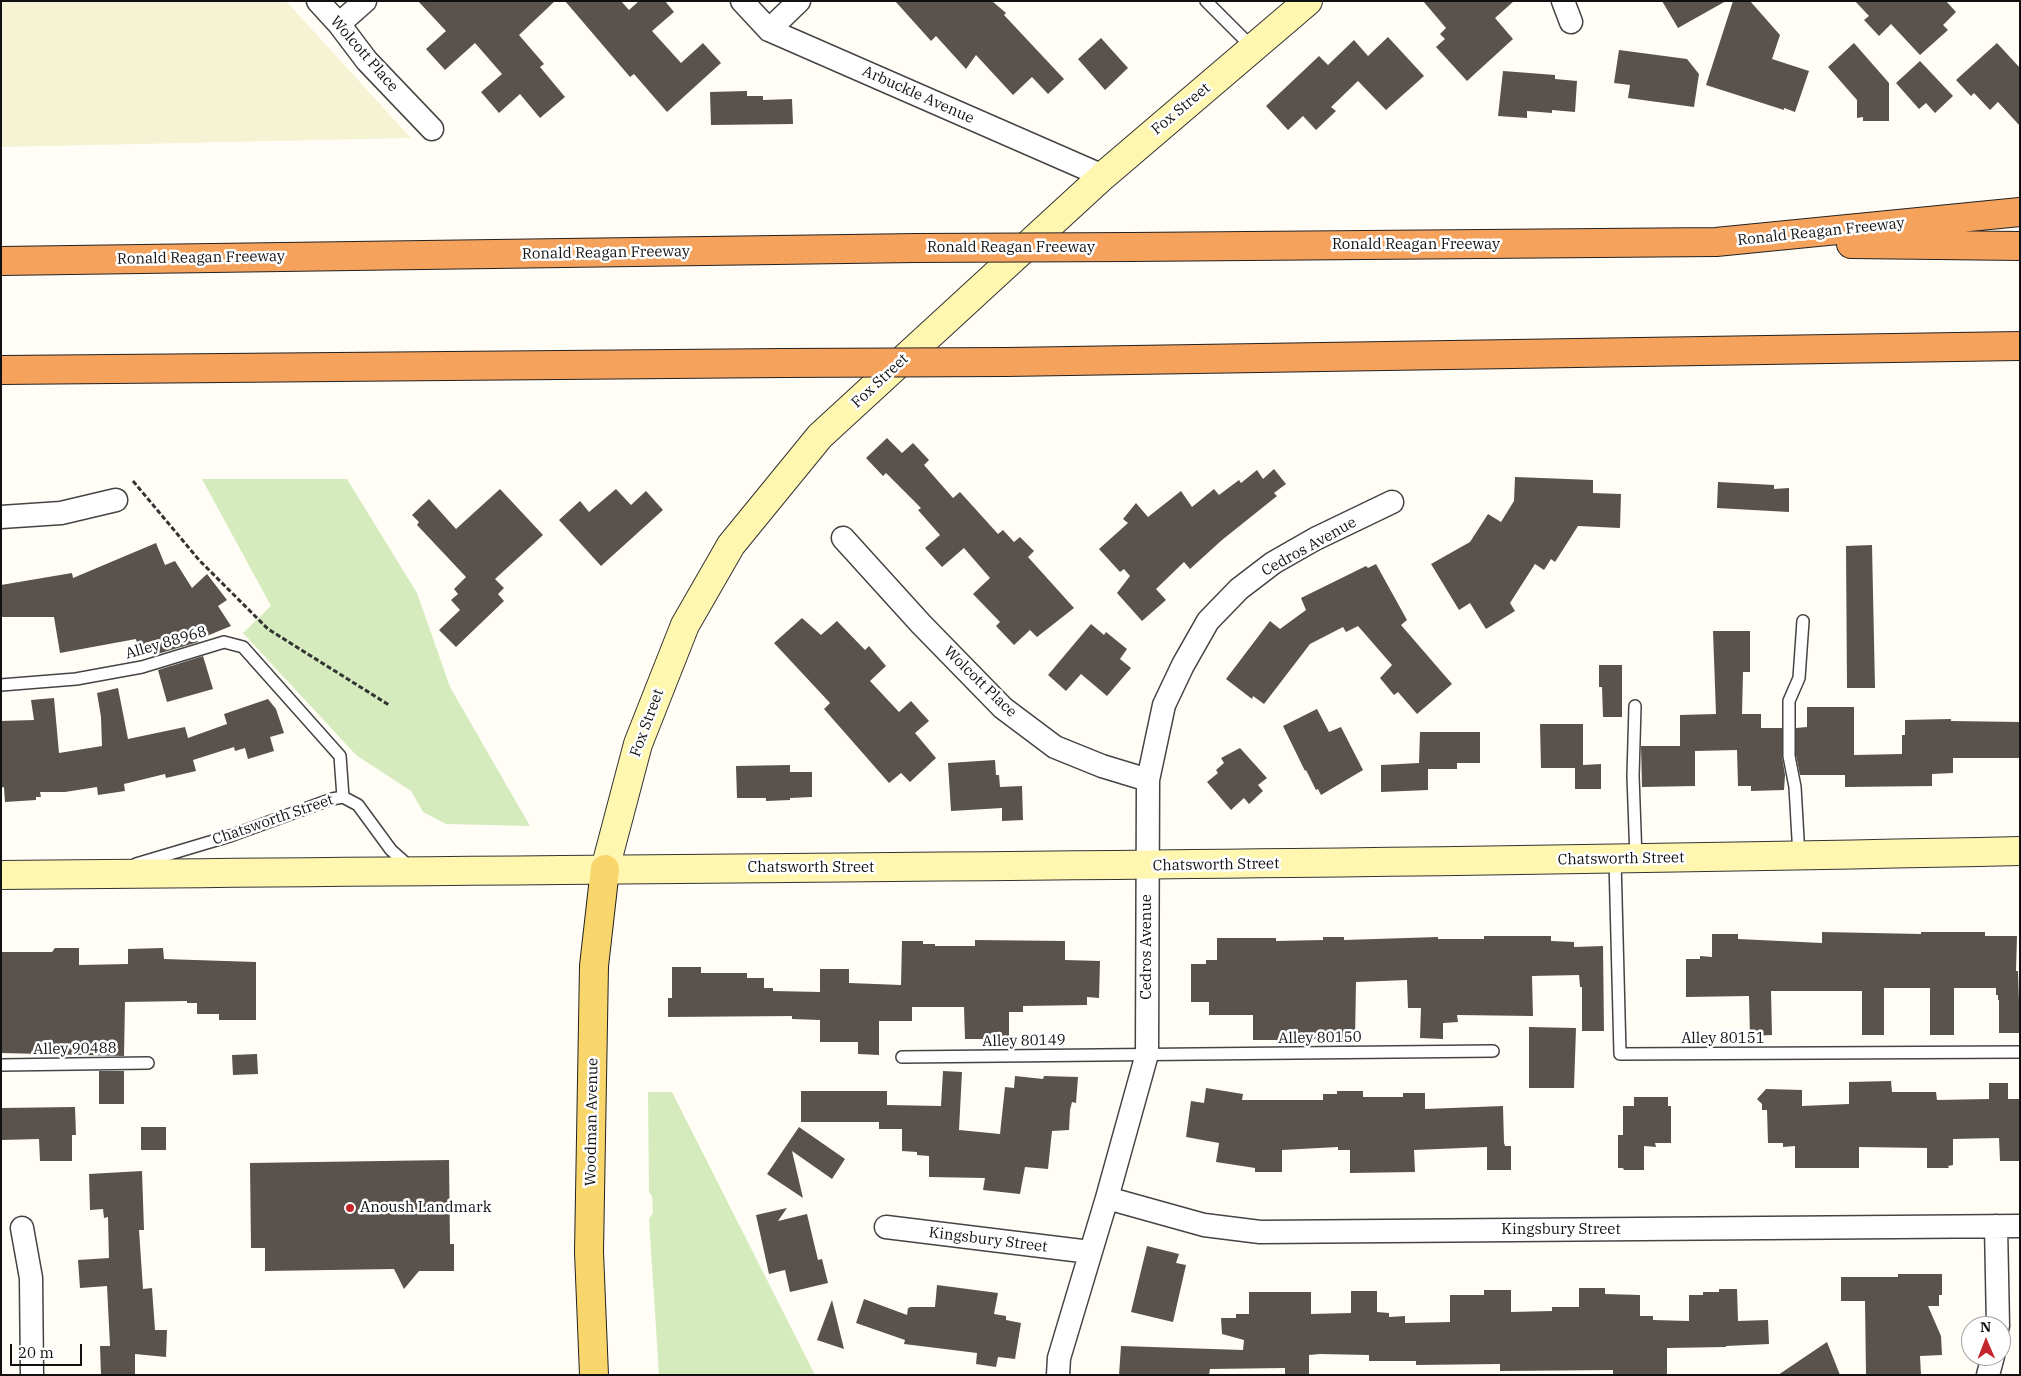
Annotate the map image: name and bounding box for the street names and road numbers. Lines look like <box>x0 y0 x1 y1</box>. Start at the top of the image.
street label: Wolcott Place <box>326 12 402 96</box>
street label: Arbuckle Avenue <box>859 62 977 128</box>
street label: Fox Street <box>1148 79 1214 139</box>
street label: Ronald Reagan Freeway <box>1736 214 1906 250</box>
street label: Ronald Reagan Freeway <box>1332 236 1500 254</box>
street label: Ronald Reagan Freeway <box>927 239 1095 257</box>
street label: Ronald Reagan Freeway <box>522 243 690 263</box>
street label: Ronald Reagan Freeway <box>117 248 285 268</box>
street label: Fox Street <box>848 350 912 412</box>
street label: Cedros Avenue <box>1258 514 1360 580</box>
street label: Alley 88968 <box>123 623 209 663</box>
street label: Wolcott Place <box>940 643 1020 721</box>
street label: Fox Street <box>626 687 668 759</box>
street label: Chatsworth Street <box>210 791 336 849</box>
street label: Chatsworth Street <box>1557 849 1685 869</box>
street label: Chatsworth Street <box>1152 855 1280 875</box>
street label: Chatsworth Street <box>748 859 874 877</box>
street label: Cedros Avenue <box>1138 894 1156 1000</box>
street label: Alley 80150 <box>1278 1028 1362 1048</box>
street label: Alley 80151 <box>1681 1030 1765 1048</box>
street label: Alley 80149 <box>982 1031 1066 1051</box>
street label: Alley 90488 <box>33 1039 117 1059</box>
street label: Woodman Avenue <box>582 1058 602 1186</box>
street label: Kingsbury Street <box>1501 1221 1621 1239</box>
street label: Kingsbury Street <box>928 1224 1048 1256</box>

